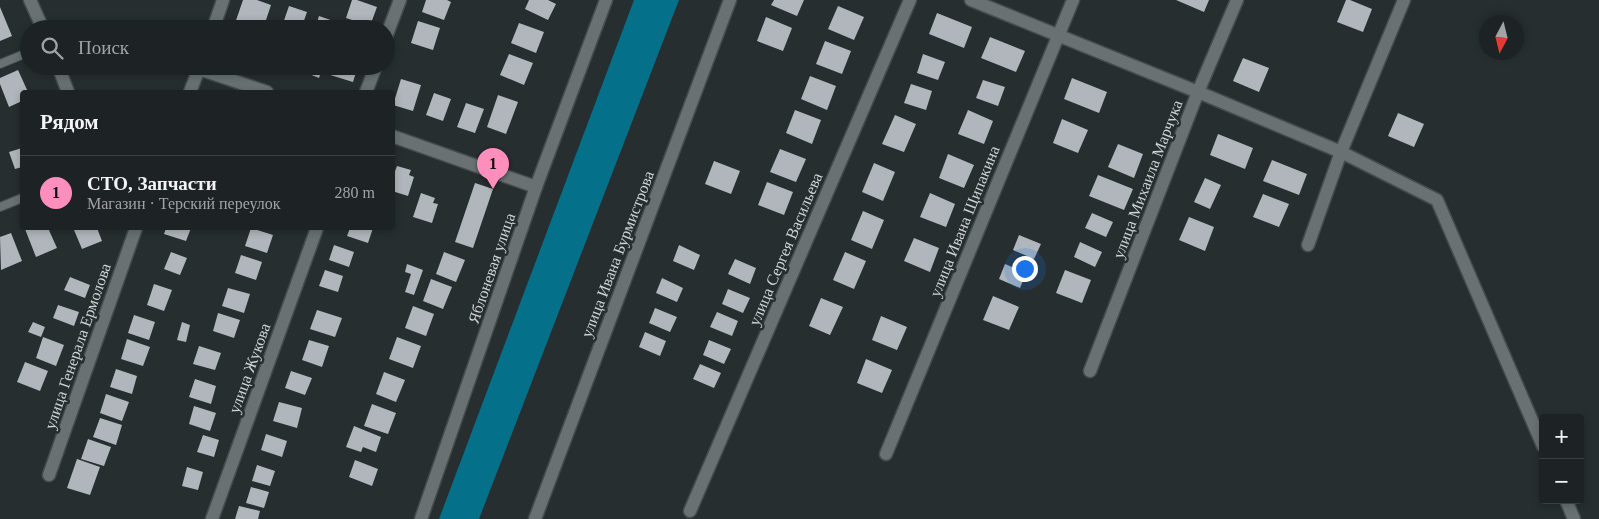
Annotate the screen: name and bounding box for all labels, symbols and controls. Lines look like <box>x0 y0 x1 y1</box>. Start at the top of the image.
north arrow <box>1479 15 1524 60</box>
search box <box>20 20 395 75</box>
icon: search <box>38 34 66 62</box>
text: Поиск <box>78 37 129 58</box>
street label: улица Михаила Марчука <box>1109 98 1187 261</box>
text: Рядом <box>40 110 99 134</box>
street label: улица Ивана Щипакина <box>926 143 1004 300</box>
pin: 1 <box>477 148 509 189</box>
street label: улица Ивана Бурмистрова <box>578 168 658 340</box>
street label: улица Сергея Васильева <box>745 170 826 329</box>
text: СТО, Запчасти <box>87 173 217 194</box>
text: 1 <box>52 184 60 201</box>
text: 280 m <box>335 184 375 201</box>
text: Магазин · Терский переулок <box>87 195 280 212</box>
street label: Яблоневая улица <box>465 211 519 326</box>
your location <box>1012 256 1038 282</box>
street label: улица Генерала Ермолова <box>41 261 115 432</box>
street label: улица Жукова <box>225 321 275 416</box>
map controls <box>1539 414 1584 504</box>
button: + <box>1539 414 1584 459</box>
button: − <box>1539 459 1584 504</box>

